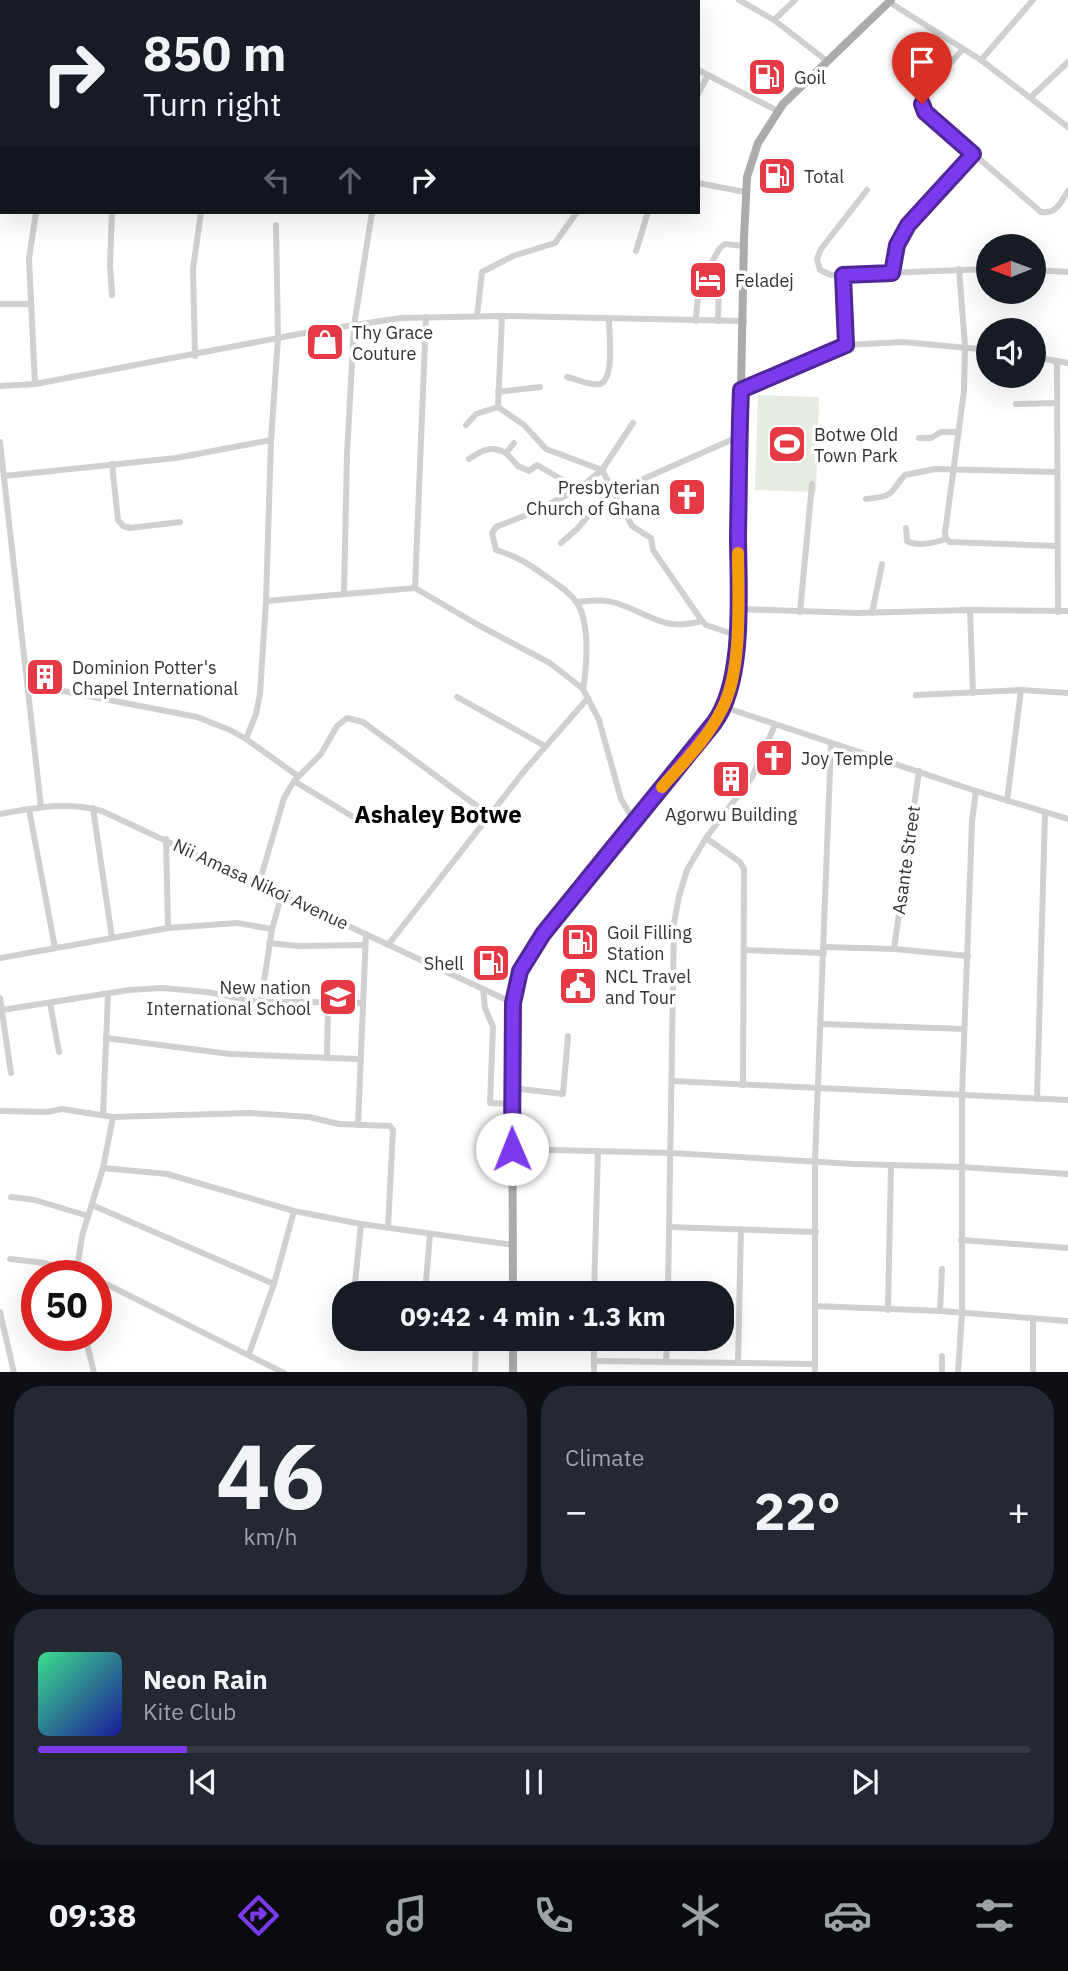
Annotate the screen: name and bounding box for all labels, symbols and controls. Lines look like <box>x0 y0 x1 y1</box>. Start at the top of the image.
text: 850 m <box>143 21 287 84</box>
icon: right <box>28 28 119 119</box>
pin <box>892 32 952 104</box>
icon: arrive <box>903 43 941 81</box>
fuel station icon: Goil <box>746 56 788 98</box>
place label: Goil <box>794 66 826 89</box>
text: Turn right <box>143 83 281 125</box>
fuel station icon: Total <box>756 155 798 197</box>
icon: left <box>258 161 296 199</box>
icon: ahead <box>331 161 369 199</box>
icon: right <box>404 161 442 199</box>
place label: Total <box>804 165 844 188</box>
north arrow <box>976 234 1046 304</box>
map controls <box>976 234 1046 388</box>
hotel icon: Feladej <box>687 259 729 301</box>
place label: Feladej <box>735 269 794 292</box>
button: sound <box>976 318 1046 388</box>
shop icon: Thy Grace Couture <box>304 321 346 363</box>
place label: Thy Grace Couture <box>352 321 433 365</box>
sports icon: Botwe Old Town Park <box>766 423 808 465</box>
place label: Botwe Old Town Park <box>814 423 898 467</box>
place label: Presbyterian Church of Ghana <box>526 476 660 520</box>
church icon: Presbyterian Church of Ghana <box>666 476 708 518</box>
building icon: Dominion Potter's Chapel International <box>24 656 66 698</box>
place label: Dominion Potter's Chapel International <box>72 656 238 700</box>
church icon: Joy Temple <box>753 737 795 779</box>
place label: Joy Temple <box>801 747 893 770</box>
building icon: Agorwu Building <box>710 758 752 800</box>
district label: Ashaley Botwe <box>354 798 522 830</box>
place label: Agorwu Building <box>665 803 798 826</box>
street label: Asante Street <box>887 804 925 916</box>
street label: Nii Amasa Nikoi Avenue <box>170 833 352 935</box>
fuel station icon: Goil Filling Station <box>559 921 601 963</box>
place label: Goil Filling Station <box>607 921 692 965</box>
fuel station icon: Shell <box>470 942 512 984</box>
place label: Shell <box>424 952 464 975</box>
public building icon: NCL Travel and Tour <box>557 965 599 1007</box>
place label: NCL Travel and Tour <box>605 965 691 1009</box>
place label: New nation International School <box>146 976 311 1020</box>
school or university icon: New nation International School <box>317 976 359 1018</box>
position arrow <box>475 1112 549 1186</box>
speed limit sign: 50 <box>21 1260 112 1351</box>
text: 09:42 · 4 min · 1.3 km <box>400 1299 666 1333</box>
text: 46 <box>216 1416 325 1534</box>
text: Climate <box>565 1442 644 1472</box>
text: 22° <box>754 1477 841 1544</box>
text: − <box>565 1486 588 1535</box>
text: + <box>1007 1486 1030 1535</box>
text: km/h <box>243 1521 298 1551</box>
text: Neon Rain <box>143 1662 268 1696</box>
text: Kite Club <box>143 1696 236 1726</box>
icon: previous <box>184 1763 222 1801</box>
icon: pause <box>515 1763 553 1801</box>
icon: next <box>846 1763 884 1801</box>
icon: directions <box>234 1891 283 1940</box>
icon: music <box>382 1891 431 1940</box>
icon: phone <box>529 1891 578 1940</box>
icon: climate <box>676 1891 725 1940</box>
icon: car <box>823 1891 872 1940</box>
icon: filters <box>970 1891 1019 1940</box>
text: 09:38 <box>49 1894 136 1936</box>

